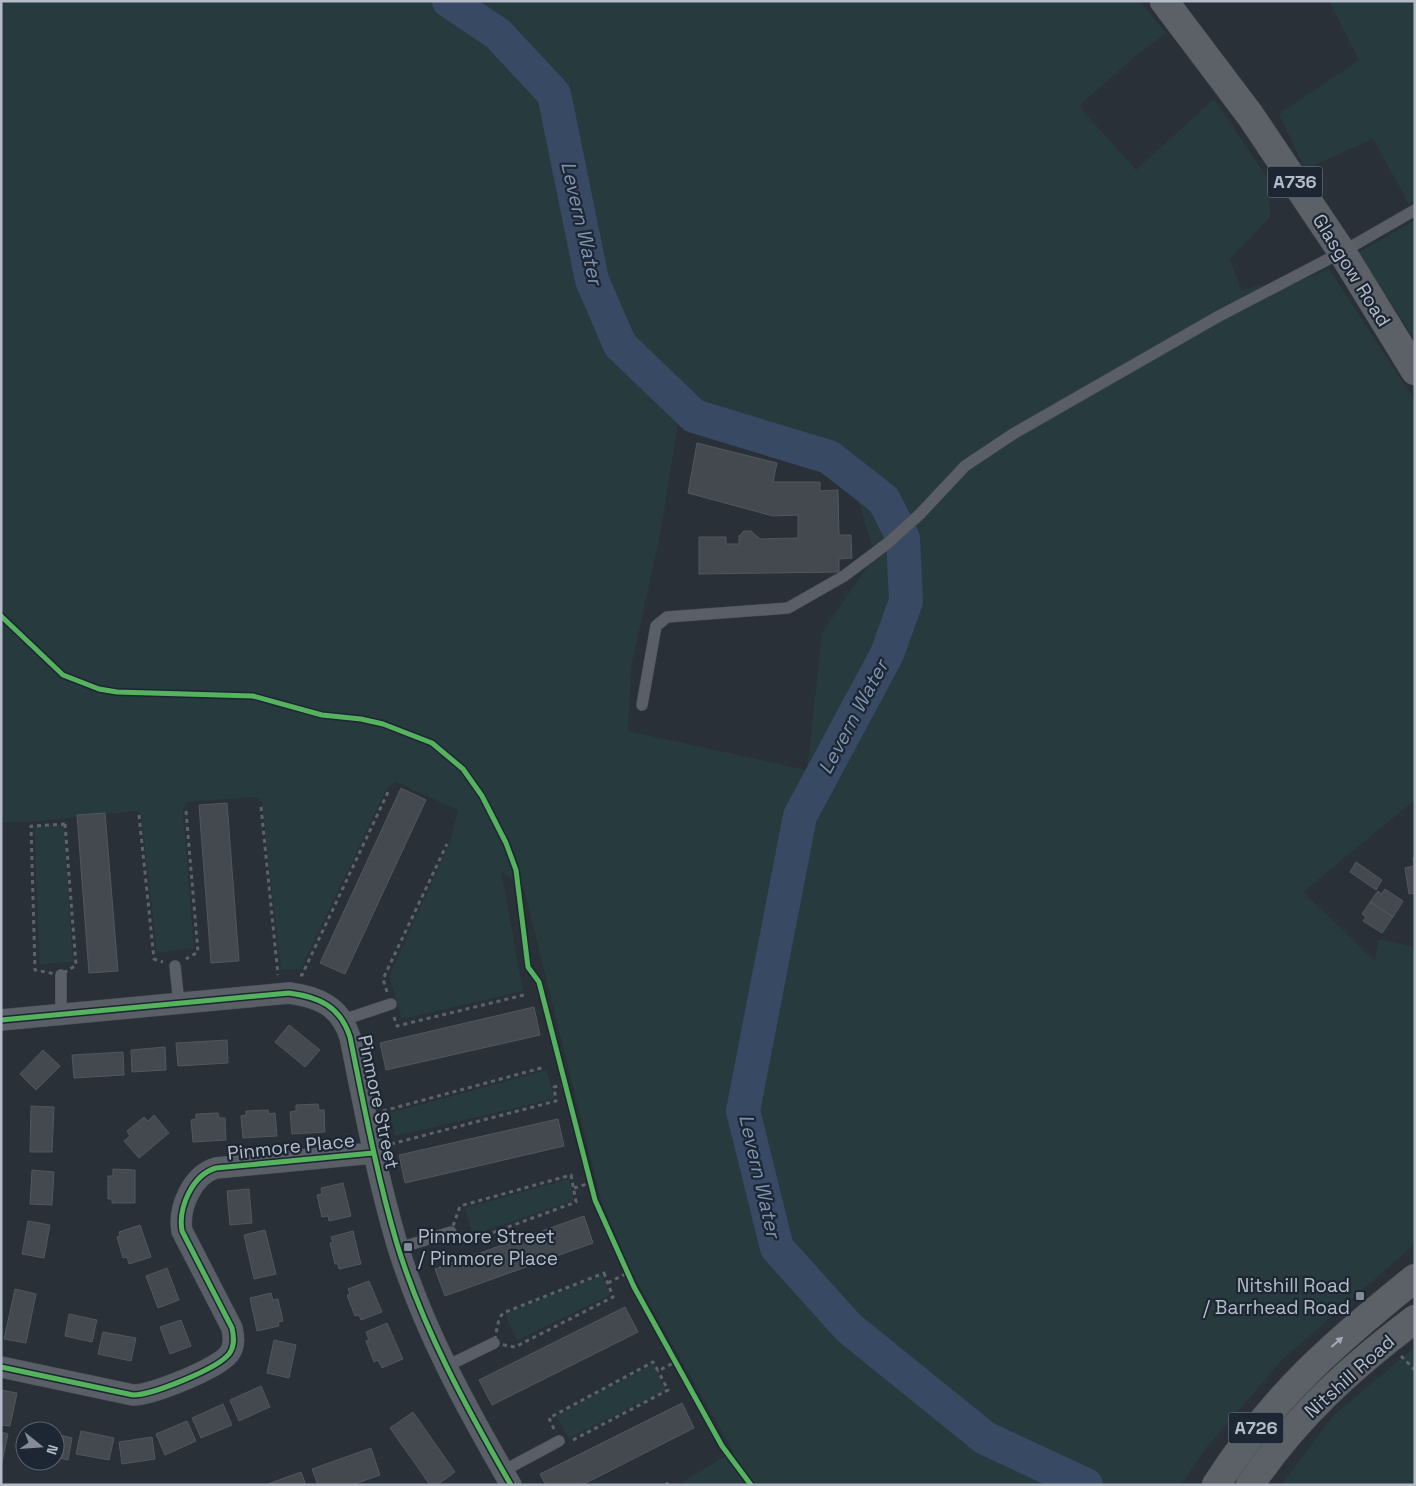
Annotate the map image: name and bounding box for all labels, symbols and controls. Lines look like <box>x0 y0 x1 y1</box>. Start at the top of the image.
water label: Levern Water <box>555 159 609 290</box>
road number: A736 <box>1268 166 1322 198</box>
street label: Glasgow Road <box>1307 209 1396 331</box>
water label: Levern Water <box>812 653 895 779</box>
street label: Pinmore Street <box>352 1033 405 1172</box>
water label: Levern Water <box>733 1112 787 1243</box>
street label: Pinmore Place <box>226 1127 356 1166</box>
place label: Pinmore Street / Pinmore Place <box>418 1224 558 1271</box>
marker: Pinmore Street / Pinmore Place <box>402 1241 414 1253</box>
place label: Nitshill Road / Barrhead Road <box>1203 1273 1350 1320</box>
marker: Nitshill Road / Barrhead Road <box>1354 1290 1366 1302</box>
street label: Nitshill Road <box>1299 1329 1400 1424</box>
one-way arrow <box>1331 1337 1343 1348</box>
road number: A726 <box>1228 1412 1284 1444</box>
north arrow <box>15 1421 65 1471</box>
text: N <box>42 1443 62 1457</box>

